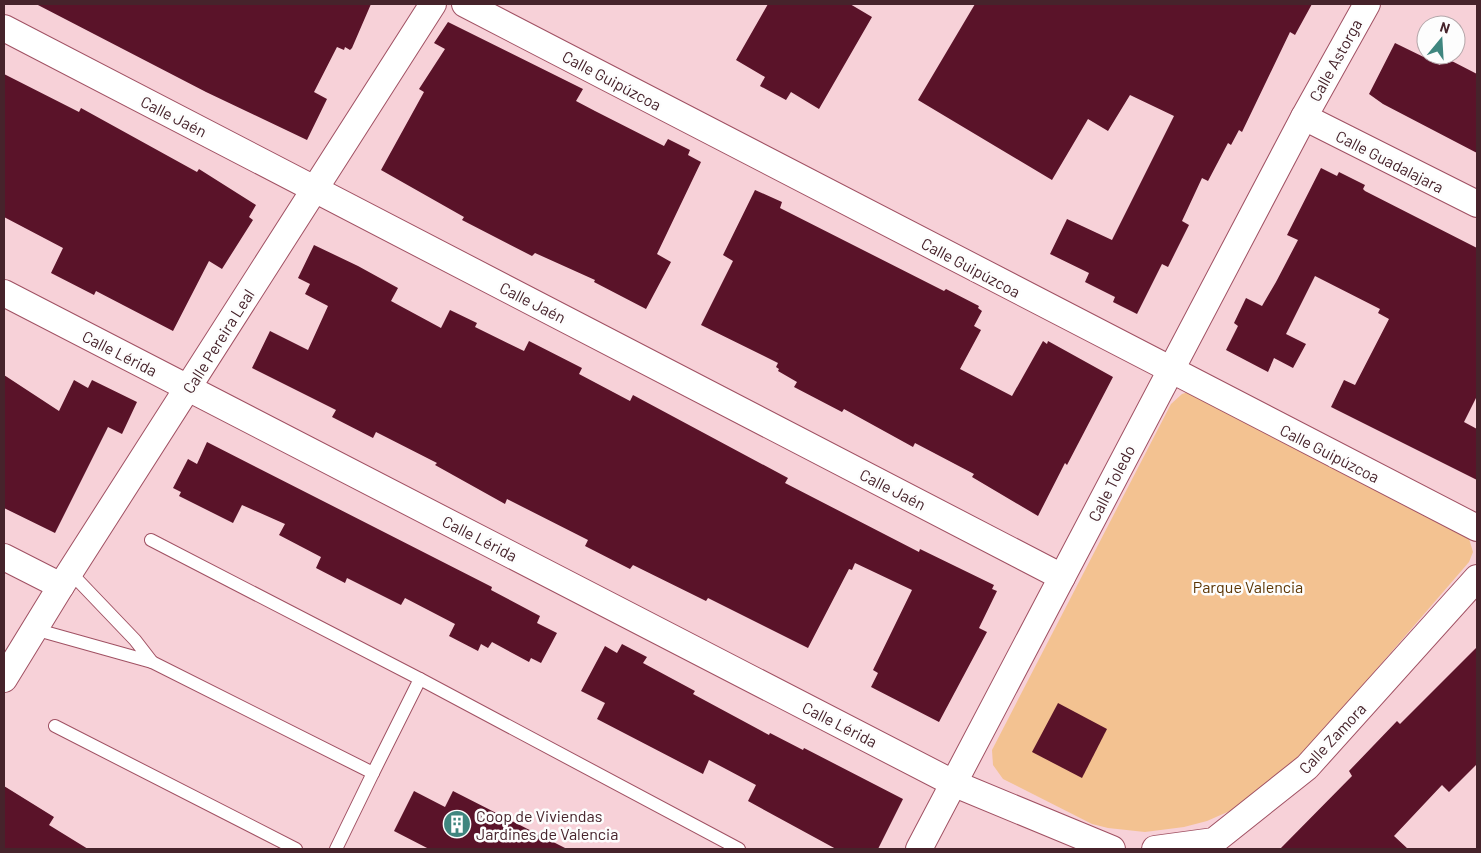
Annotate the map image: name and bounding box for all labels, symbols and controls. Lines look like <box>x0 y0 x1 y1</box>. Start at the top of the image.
north arrow <box>1416 15 1466 65</box>
street label: Calle Astorga <box>1305 16 1365 104</box>
text: N <box>1438 18 1452 37</box>
street label: Calle Guipúzcoa <box>559 46 665 114</box>
street label: Calle Jaén <box>138 91 210 141</box>
street label: Calle Guadalajara <box>1333 126 1447 196</box>
street label: Calle Guipúzcoa <box>918 233 1024 301</box>
street label: Calle Jaén <box>497 277 569 327</box>
street label: Calle Pereira Leal <box>178 285 258 397</box>
street label: Calle Lérida <box>79 326 161 380</box>
street label: Calle Guipúzcoa <box>1277 420 1383 486</box>
street label: Calle Toledo <box>1084 442 1138 524</box>
street label: Calle Jaén <box>857 464 929 514</box>
street label: Calle Lérida <box>439 511 521 565</box>
park label: Parque Valencia <box>1193 577 1303 596</box>
street label: Calle Lérida <box>799 697 881 751</box>
street label: Calle Zamora <box>1294 699 1370 777</box>
place label: Coop de Viviendas Jardines de Valencia <box>476 806 618 843</box>
building icon: Coop de Viviendas Jardines de Valencia <box>442 809 472 839</box>

